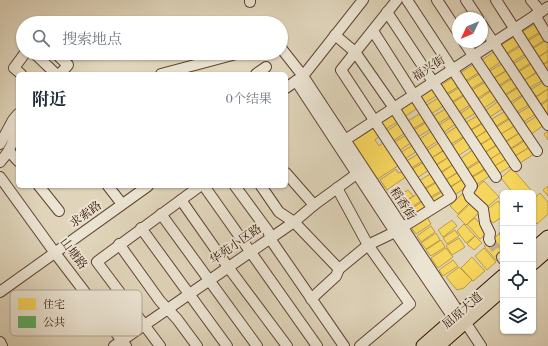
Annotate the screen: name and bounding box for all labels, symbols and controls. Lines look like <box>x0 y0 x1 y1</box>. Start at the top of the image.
north arrow <box>452 12 488 48</box>
search box <box>16 16 288 60</box>
icon: search <box>30 27 52 49</box>
text: 搜索地点 <box>62 33 122 48</box>
street label: 福兴街 <box>410 52 448 84</box>
text: 附近 <box>32 92 66 109</box>
text: 0个结果 <box>225 93 272 106</box>
street label: 稻香街 <box>387 185 419 223</box>
map controls <box>500 190 536 334</box>
button: + <box>500 190 536 226</box>
street label: 求索路 <box>67 198 104 230</box>
street label: 华苑小区路 <box>207 221 264 267</box>
button: − <box>500 226 536 262</box>
street label: 山塘路 <box>57 235 90 272</box>
button: locate <box>500 262 536 298</box>
street label: 屈原大道 <box>440 289 485 331</box>
legend <box>10 290 142 336</box>
text: 住宅 <box>43 298 65 311</box>
button: layers <box>500 298 536 334</box>
text: 公共 <box>43 316 65 329</box>

